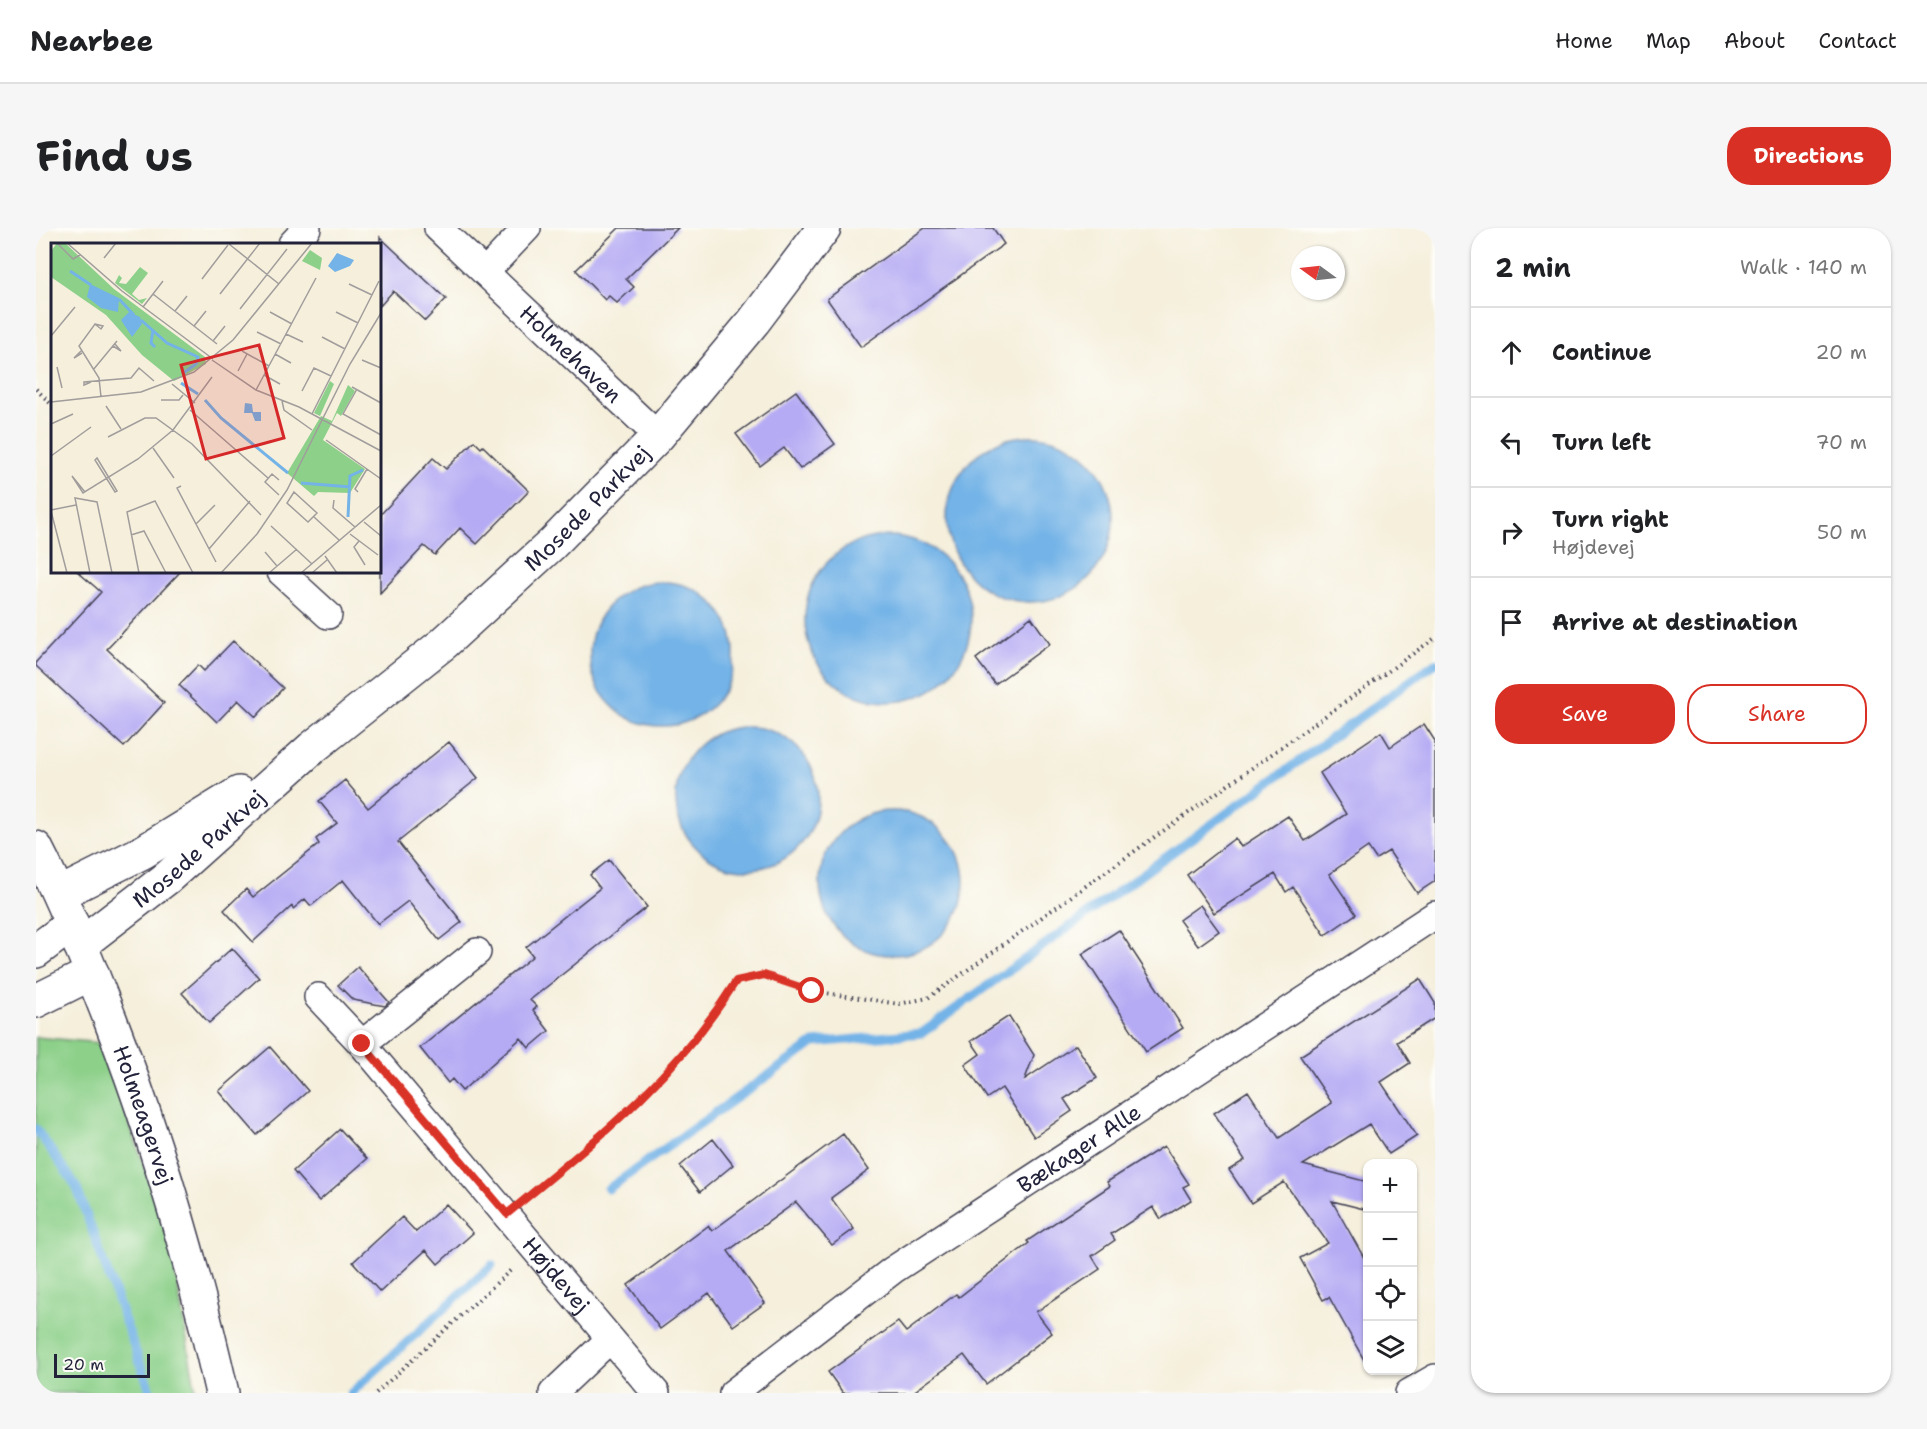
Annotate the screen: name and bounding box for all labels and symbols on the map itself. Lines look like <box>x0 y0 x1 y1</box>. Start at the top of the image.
inset map <box>51 243 381 573</box>
north arrow <box>1291 246 1345 300</box>
street label: Holmehaven <box>513 299 628 409</box>
street label: Mosede Parkvej <box>518 439 656 578</box>
street label: Mosede Parkvej <box>126 783 271 915</box>
route start <box>798 977 824 1003</box>
route end <box>348 1030 374 1056</box>
street label: Holmeagervej <box>106 1041 180 1188</box>
street label: Bækager Alle <box>1012 1098 1147 1200</box>
street label: Højdevej <box>516 1231 596 1319</box>
scale bar <box>54 1351 150 1378</box>

